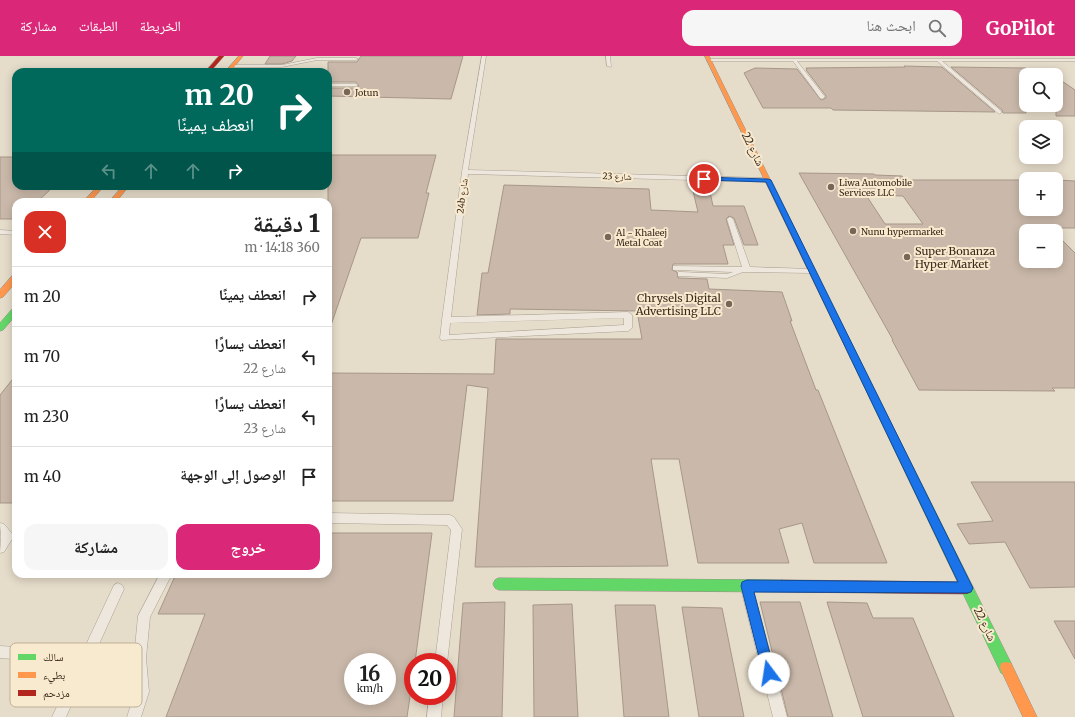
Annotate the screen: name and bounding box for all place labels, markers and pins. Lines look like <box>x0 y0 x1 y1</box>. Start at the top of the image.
marker: Jotun <box>342 87 352 97</box>
place label: Jotun <box>354 87 378 98</box>
pin <box>687 162 721 196</box>
place label: Liwa Automobile Services LLC <box>839 177 912 198</box>
marker: Liwa Automobile Services LLC <box>826 182 836 192</box>
marker: Nunu hypermarket <box>848 226 858 236</box>
place label: Nunu hypermarket <box>861 226 944 237</box>
place label: Al - Khaleej Metal Coat <box>615 227 667 248</box>
marker: Al - Khaleej Metal Coat <box>603 232 613 242</box>
place label: Super Bonanza Hyper Market <box>915 244 995 271</box>
marker: Super Bonanza Hyper Market <box>902 252 912 262</box>
place label: Chrysels Digital Advertising LLC <box>635 291 722 318</box>
marker: Chrysels Digital Advertising LLC <box>724 299 734 309</box>

